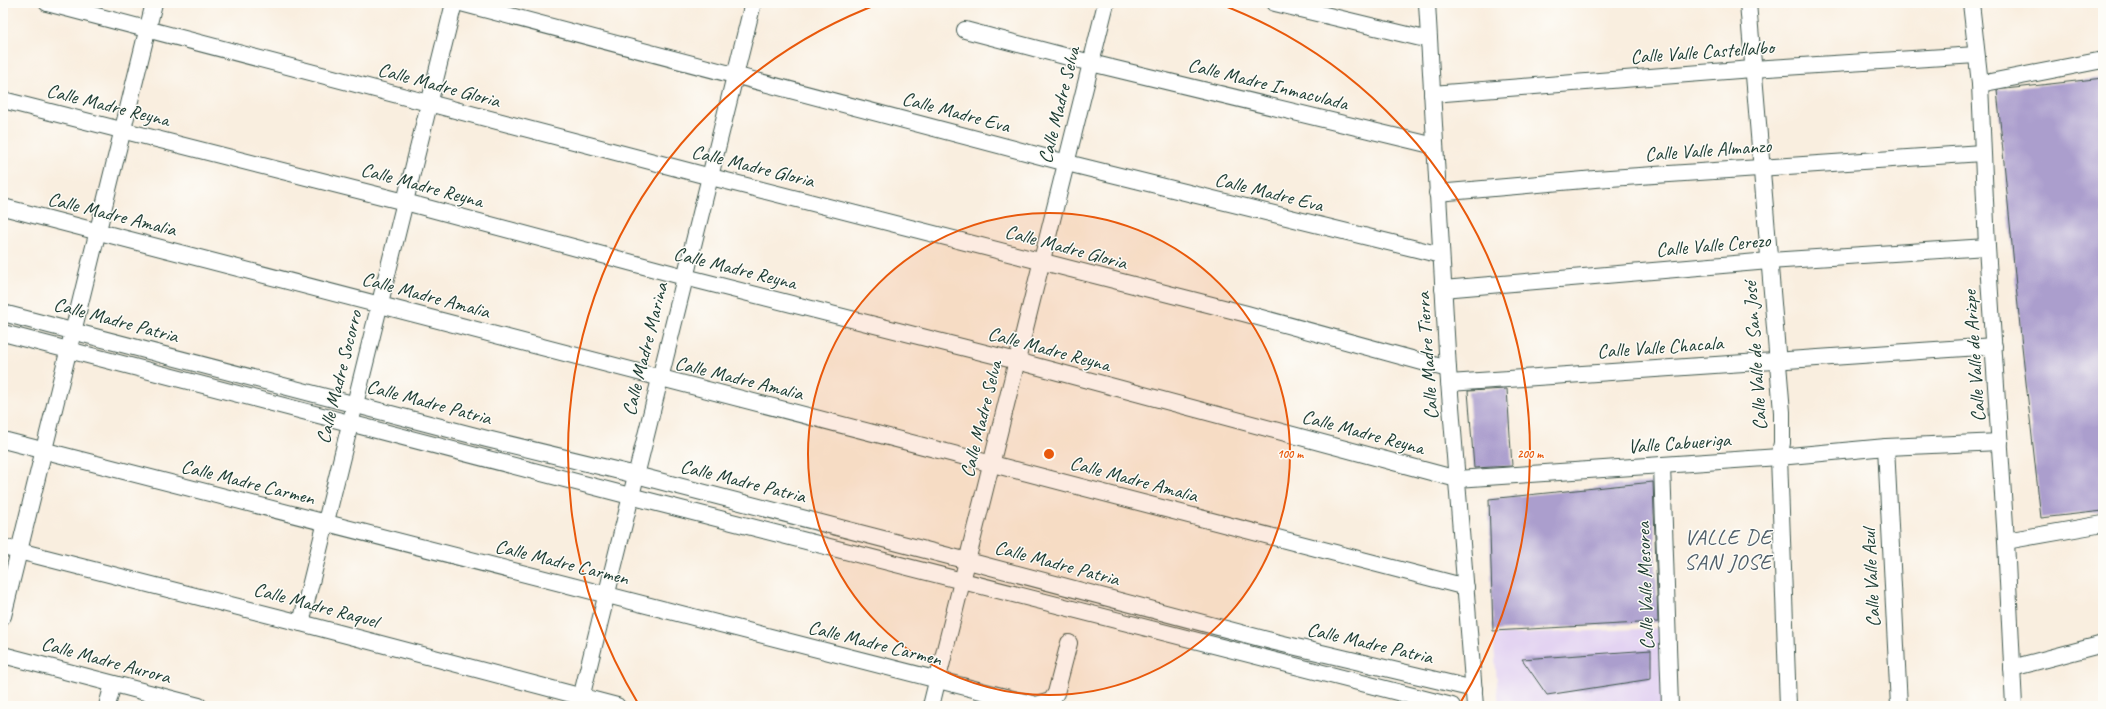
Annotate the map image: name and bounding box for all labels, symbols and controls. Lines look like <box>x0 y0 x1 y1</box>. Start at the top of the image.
street label: Calle Valle Castellalbo <box>1629 34 1777 69</box>
street label: Calle Madre Selva <box>1032 42 1086 166</box>
street label: Calle Madre Inmaculada <box>1185 52 1353 116</box>
street label: Calle Madre Gloria <box>375 57 504 114</box>
street label: Calle Madre Reyna <box>44 78 174 133</box>
street label: Calle Madre Eva <box>899 86 1015 139</box>
street label: Calle Valle Almanzo <box>1644 133 1773 167</box>
street label: Calle Madre Gloria <box>689 139 818 194</box>
street label: Calle Madre Reyna <box>358 157 488 214</box>
street label: Calle Madre Eva <box>1212 167 1328 218</box>
street label: Calle Madre Amalia <box>45 186 180 242</box>
street label: Calle Madre Gloria <box>1002 219 1131 276</box>
street label: Calle Valle Cerezo <box>1655 227 1772 262</box>
street label: Calle Madre Reyna <box>671 241 801 296</box>
street label: Calle Madre Amalia <box>359 266 494 324</box>
street label: Calle Valle de San José <box>1737 277 1773 431</box>
street label: Calle Madre Marina <box>616 279 674 418</box>
street label: Calle Valle de Arizpe <box>1957 288 1991 423</box>
street label: Calle Madre Tierra <box>1410 290 1444 421</box>
street label: Calle Madre Patria <box>51 291 182 349</box>
street label: Calle Madre Socorro <box>310 307 368 446</box>
street label: Calle Madre Reyna <box>985 321 1115 378</box>
street label: Calle Valle Chacala <box>1596 330 1725 364</box>
street label: Calle Madre Amalia <box>672 350 807 406</box>
street label: Calle Madre Selva <box>954 356 1008 480</box>
street label: Calle Madre Patria <box>364 373 495 431</box>
street label: Calle Madre Reyna <box>1299 404 1429 461</box>
street label: Valle Cabueriga <box>1627 427 1732 459</box>
text: 100 m <box>1277 446 1304 462</box>
text: 200 m <box>1517 446 1544 462</box>
centre of rings <box>1042 447 1056 461</box>
street label: Calle Madre Amalia <box>1067 450 1202 508</box>
street label: Calle Madre Carmen <box>179 453 318 511</box>
street label: Calle Madre Patria <box>678 453 809 509</box>
street label: Calle Valle Mesorea <box>1630 520 1660 650</box>
district label: VALLE DE SAN JOSE <box>1684 523 1774 576</box>
street label: Calle Valle Azul <box>1856 524 1886 628</box>
street label: Calle Madre Carmen <box>493 533 632 591</box>
street label: Calle Madre Patria <box>992 534 1123 592</box>
street label: Calle Madre Raquel <box>251 576 384 635</box>
street label: Calle Madre Carmen <box>806 614 945 672</box>
street label: Calle Madre Patria <box>1305 616 1437 670</box>
street label: Calle Madre Aurora <box>39 631 175 690</box>

